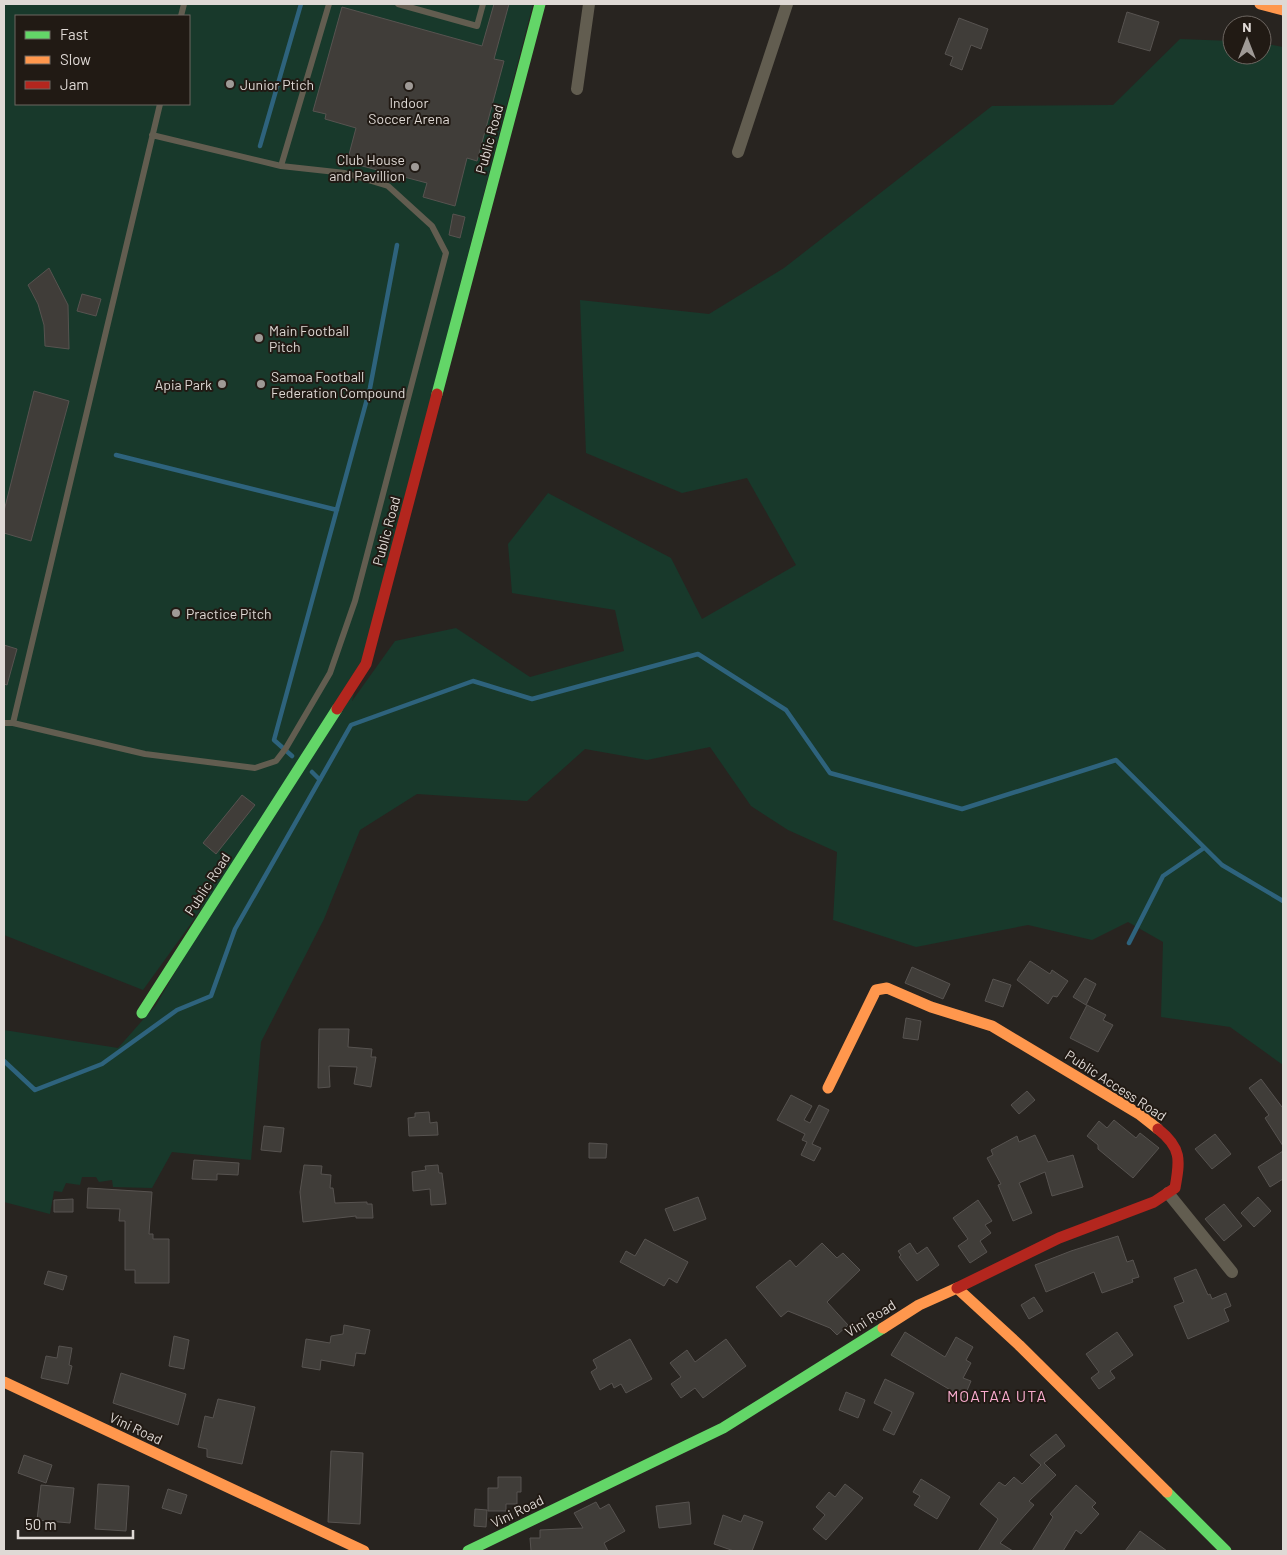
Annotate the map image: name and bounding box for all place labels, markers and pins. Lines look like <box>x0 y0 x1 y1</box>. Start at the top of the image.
place label: Junior Ptich <box>240 76 314 93</box>
marker: Junior Ptich <box>224 78 236 90</box>
marker: Indoor Soccer Arena <box>403 80 415 92</box>
place label: Indoor Soccer Arena <box>368 94 450 127</box>
place label: Club House and Pavillion <box>329 151 405 184</box>
marker: Club House and Pavillion <box>409 161 421 173</box>
place label: Main Football Pitch <box>269 322 349 355</box>
marker: Main Football Pitch <box>253 332 265 344</box>
place label: Samoa Football Federation Compound <box>271 368 405 401</box>
place label: Apia Park <box>155 376 212 393</box>
marker: Apia Park <box>216 378 228 390</box>
marker: Samoa Football Federation Compound <box>255 378 267 390</box>
place label: Practice Pitch <box>186 605 272 622</box>
marker: Practice Pitch <box>170 607 182 619</box>

